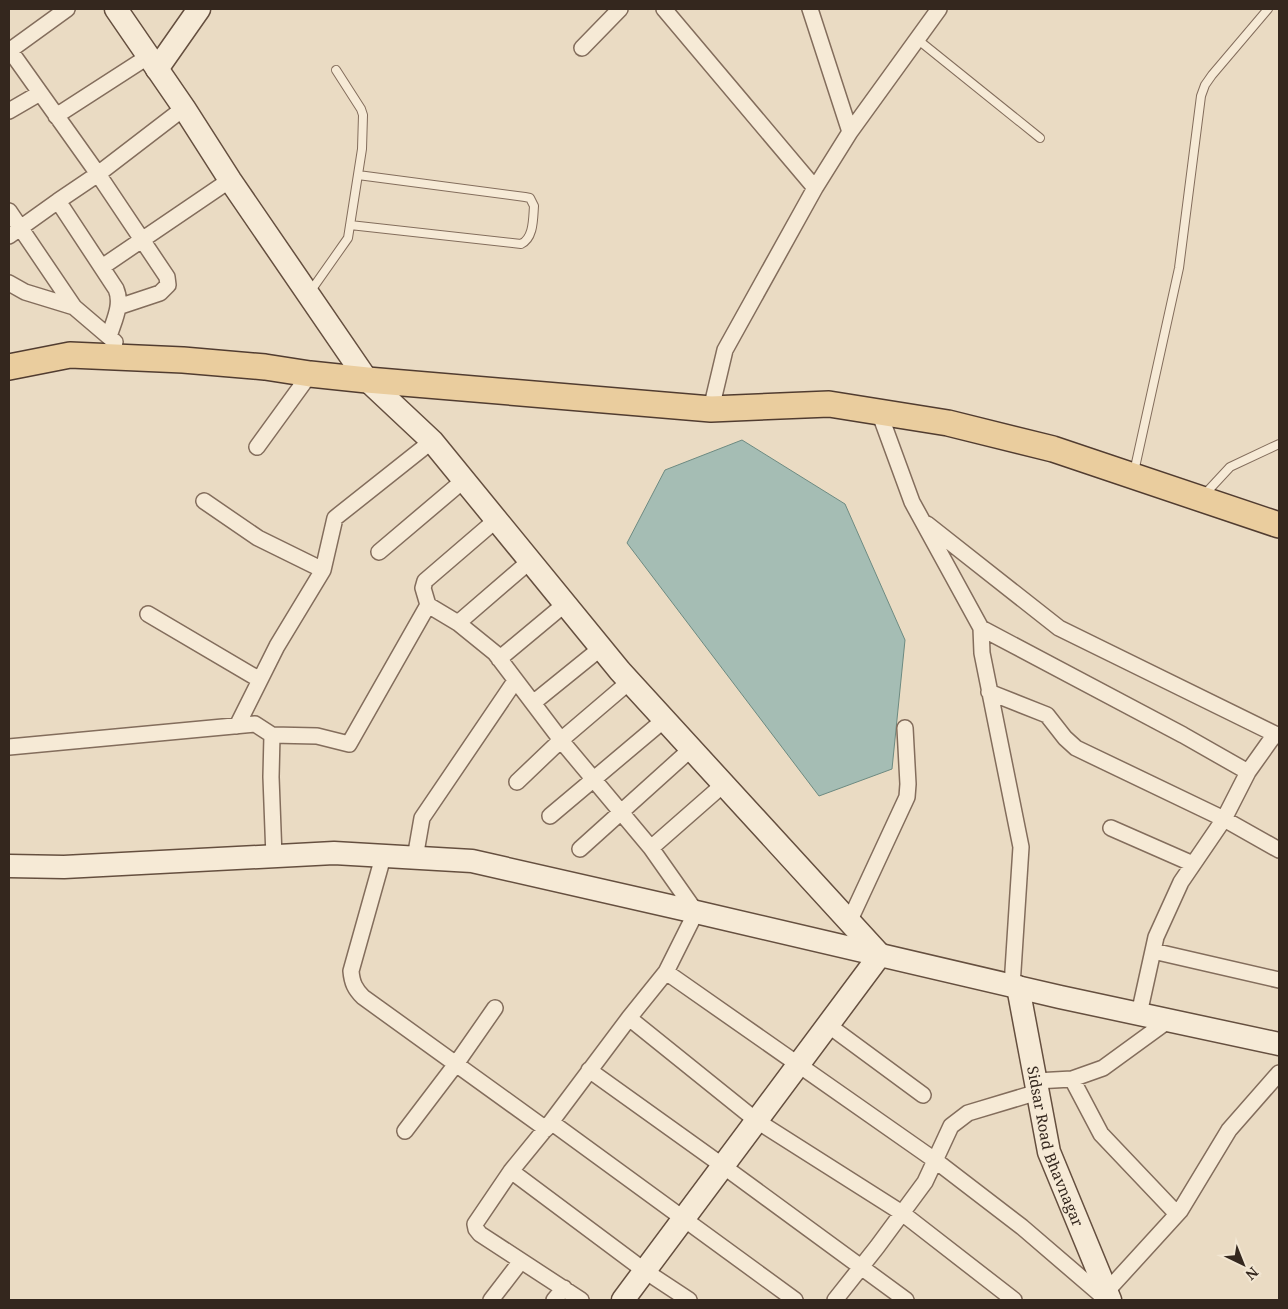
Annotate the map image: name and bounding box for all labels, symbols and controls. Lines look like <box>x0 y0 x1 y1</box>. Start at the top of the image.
street label: Sidsar Road Bhavnagar <box>1023 1064 1089 1229</box>
north arrow <box>1218 1239 1268 1289</box>
text: N <box>1242 1263 1263 1285</box>

